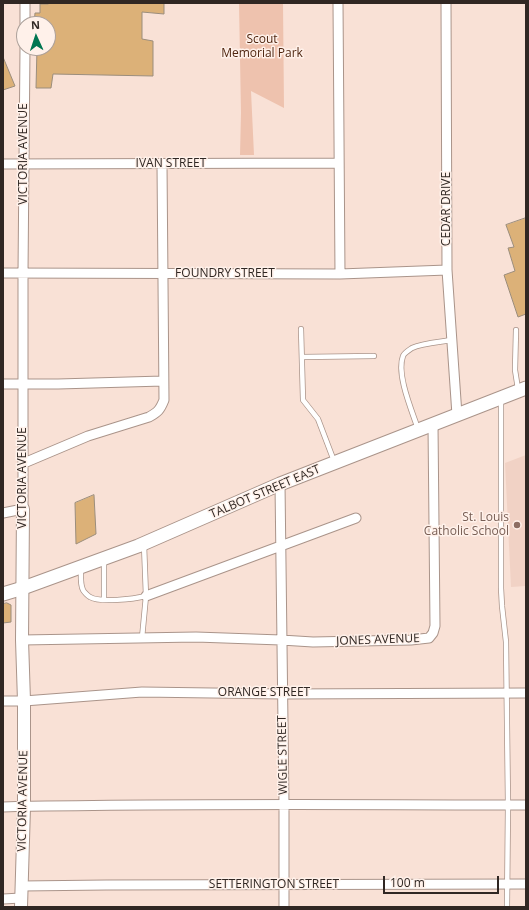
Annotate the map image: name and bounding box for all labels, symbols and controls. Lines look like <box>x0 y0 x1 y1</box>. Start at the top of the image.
north arrow <box>16 16 56 56</box>
text: N <box>31 17 40 32</box>
park label: Scout Memorial Park <box>221 33 303 61</box>
street label: VICTORIA AVENUE <box>17 103 31 205</box>
street label: IVAN STREET <box>136 157 206 171</box>
street label: CEDAR DRIVE <box>440 172 454 246</box>
street label: FOUNDRY STREET <box>175 267 275 281</box>
street label: VICTORIA AVENUE <box>16 427 30 529</box>
street label: TALBOT STREET EAST <box>208 462 322 522</box>
place label: St. Louis Catholic School <box>424 511 509 539</box>
marker: St. Louis Catholic School <box>512 520 522 530</box>
street label: JONES AVENUE <box>336 631 420 649</box>
street label: ORANGE STREET <box>218 686 310 700</box>
street label: WIGLE STREET <box>275 715 291 795</box>
street label: VICTORIA AVENUE <box>15 750 31 852</box>
scale bar <box>385 868 501 894</box>
text: 100 m <box>390 874 425 891</box>
street label: SETTERINGTON STREET <box>209 878 339 892</box>

